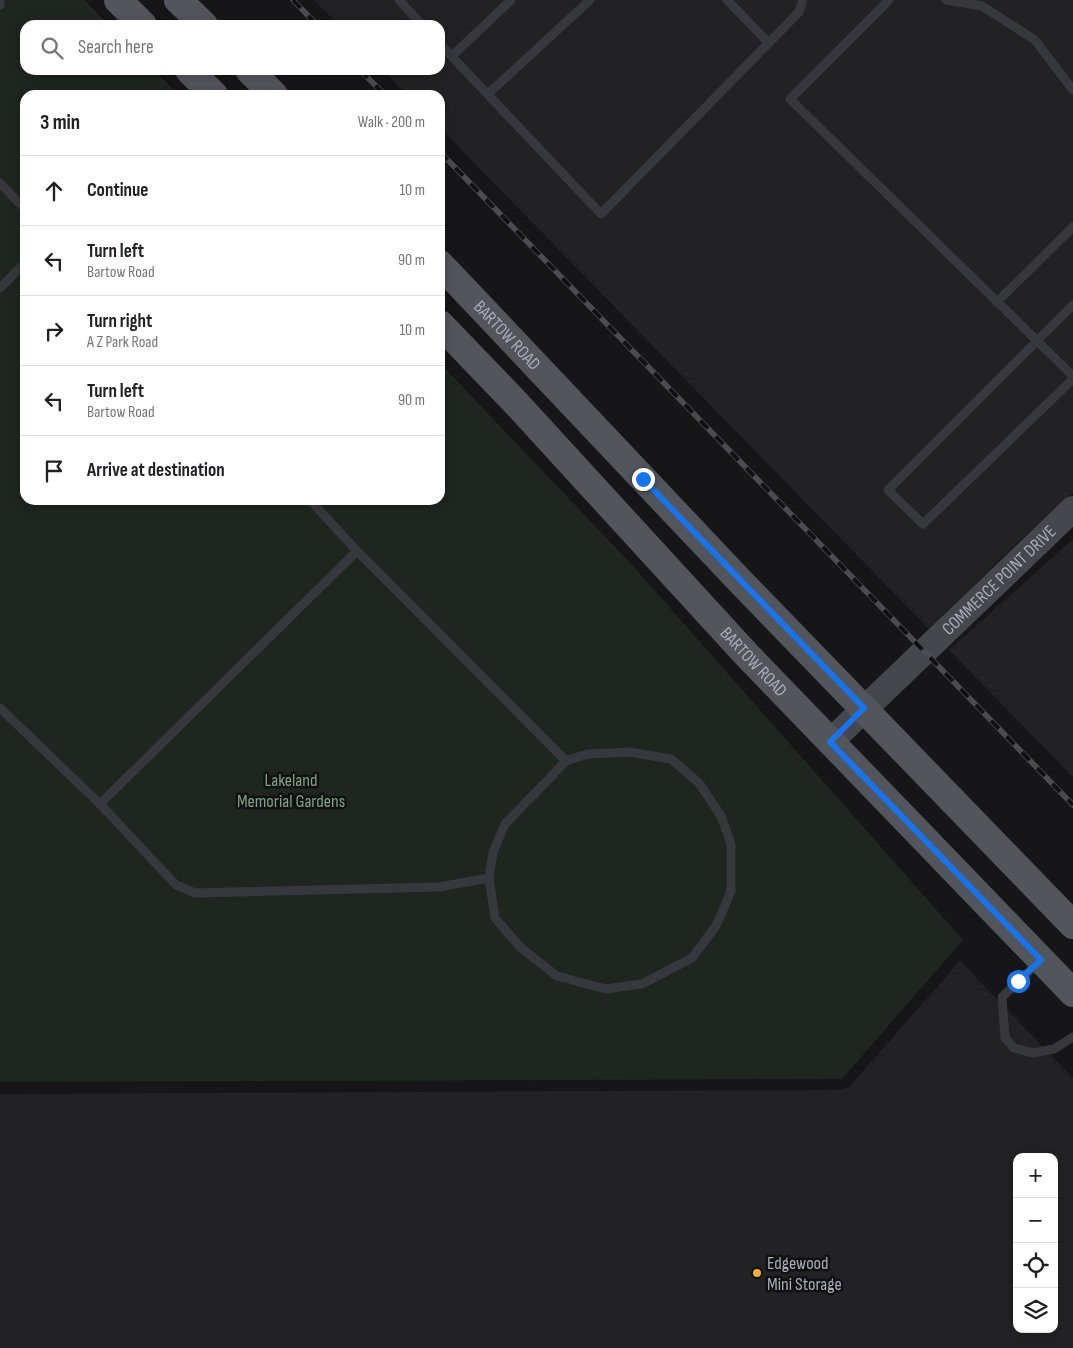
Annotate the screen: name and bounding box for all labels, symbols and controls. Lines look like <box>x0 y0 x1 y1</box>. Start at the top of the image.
search box <box>20 20 445 75</box>
icon: search <box>38 34 66 62</box>
text: Search here <box>78 36 154 59</box>
text: 3 min <box>40 110 80 135</box>
text: Walk · 200 m <box>358 113 425 132</box>
icon: ahead <box>40 177 68 205</box>
text: Continue <box>87 179 148 202</box>
text: 10 m <box>399 181 425 200</box>
text: Turn left <box>87 240 144 263</box>
icon: left <box>40 247 68 275</box>
text: 90 m <box>398 251 425 270</box>
text: Bartow Road <box>87 263 155 282</box>
street label: BARTOW ROAD <box>470 296 545 374</box>
text: Turn right <box>87 310 152 333</box>
icon: right <box>40 317 68 345</box>
text: 10 m <box>399 321 425 340</box>
text: A Z Park Road <box>87 333 158 352</box>
text: Turn left <box>87 380 144 403</box>
icon: left <box>40 387 68 415</box>
text: 90 m <box>398 391 425 410</box>
text: Bartow Road <box>87 403 155 422</box>
icon: arrive <box>40 457 68 485</box>
text: Arrive at destination <box>87 459 225 482</box>
route end <box>632 468 655 491</box>
street label: COMMERCE POINT DRIVE <box>938 521 1060 639</box>
street label: BARTOW ROAD <box>716 623 792 701</box>
park label: Lakeland Memorial Gardens <box>237 770 345 812</box>
route start <box>1007 970 1030 993</box>
map controls <box>1013 1153 1058 1333</box>
button: + <box>1013 1153 1058 1198</box>
button: − <box>1013 1198 1058 1243</box>
button: locate <box>1013 1243 1058 1288</box>
place label: Edgewood Mini Storage <box>767 1253 842 1295</box>
marker: Edgewood Mini Storage <box>751 1267 763 1279</box>
button: layers <box>1013 1288 1058 1333</box>

